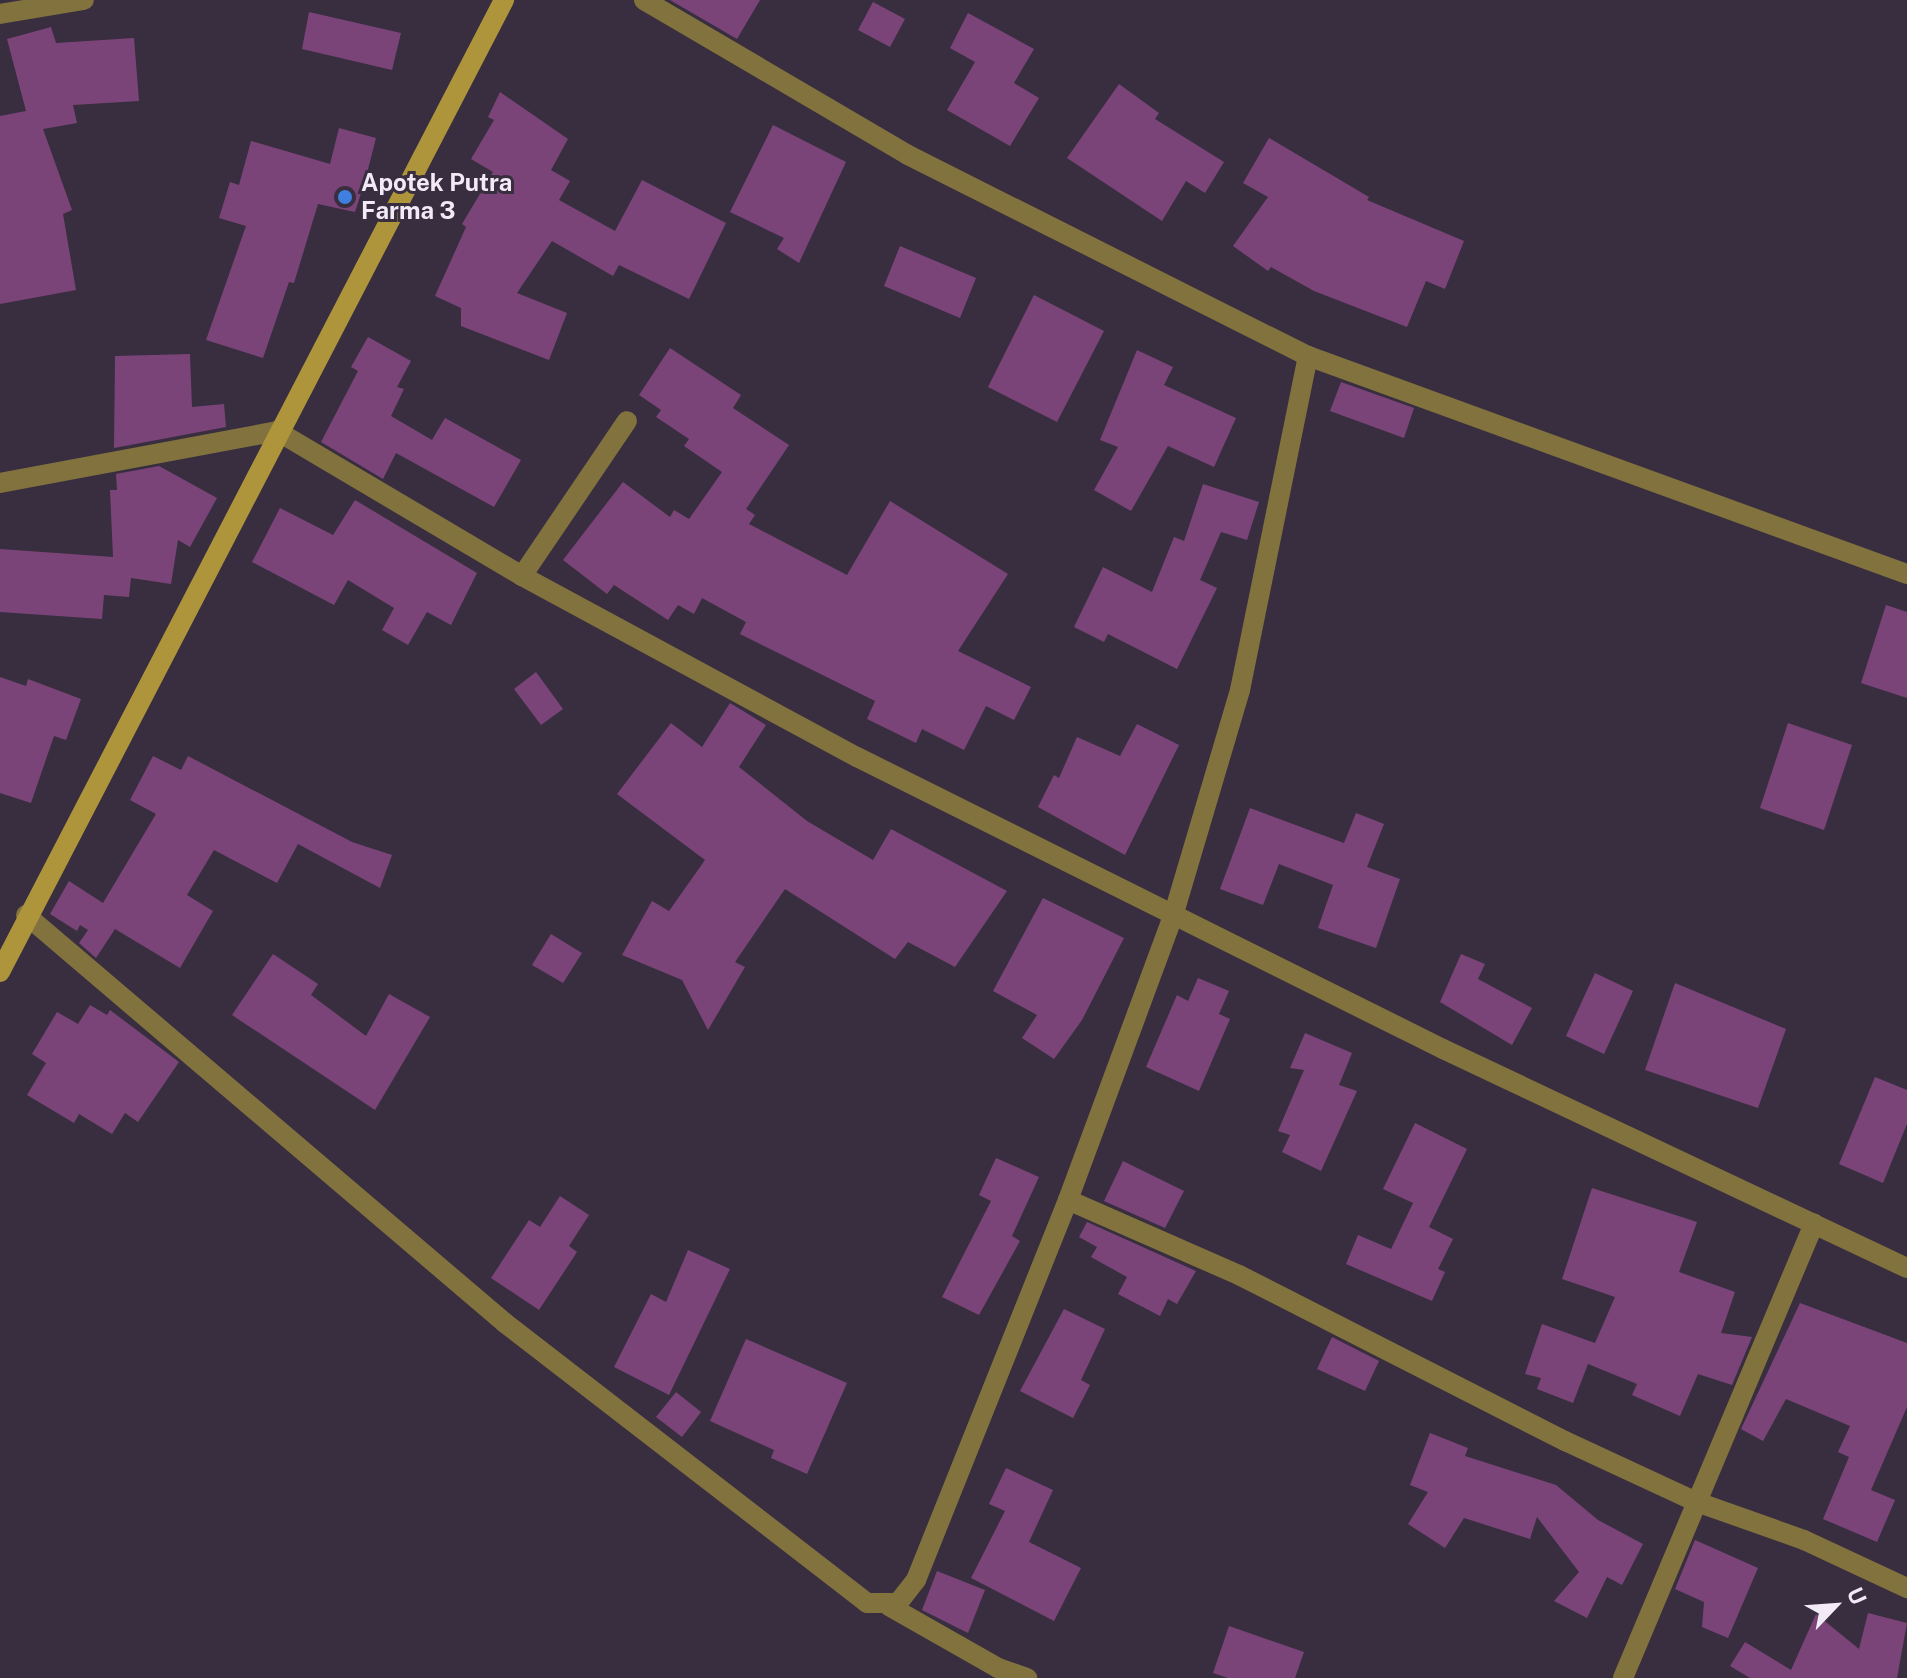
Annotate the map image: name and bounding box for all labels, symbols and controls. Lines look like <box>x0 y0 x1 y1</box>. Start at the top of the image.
place label: Apotek Putra Farma 3 <box>361 169 512 225</box>
marker: Apotek Putra Farma 3 <box>336 188 354 206</box>
north arrow <box>1795 1566 1875 1646</box>
text: U <box>1842 1583 1872 1609</box>

